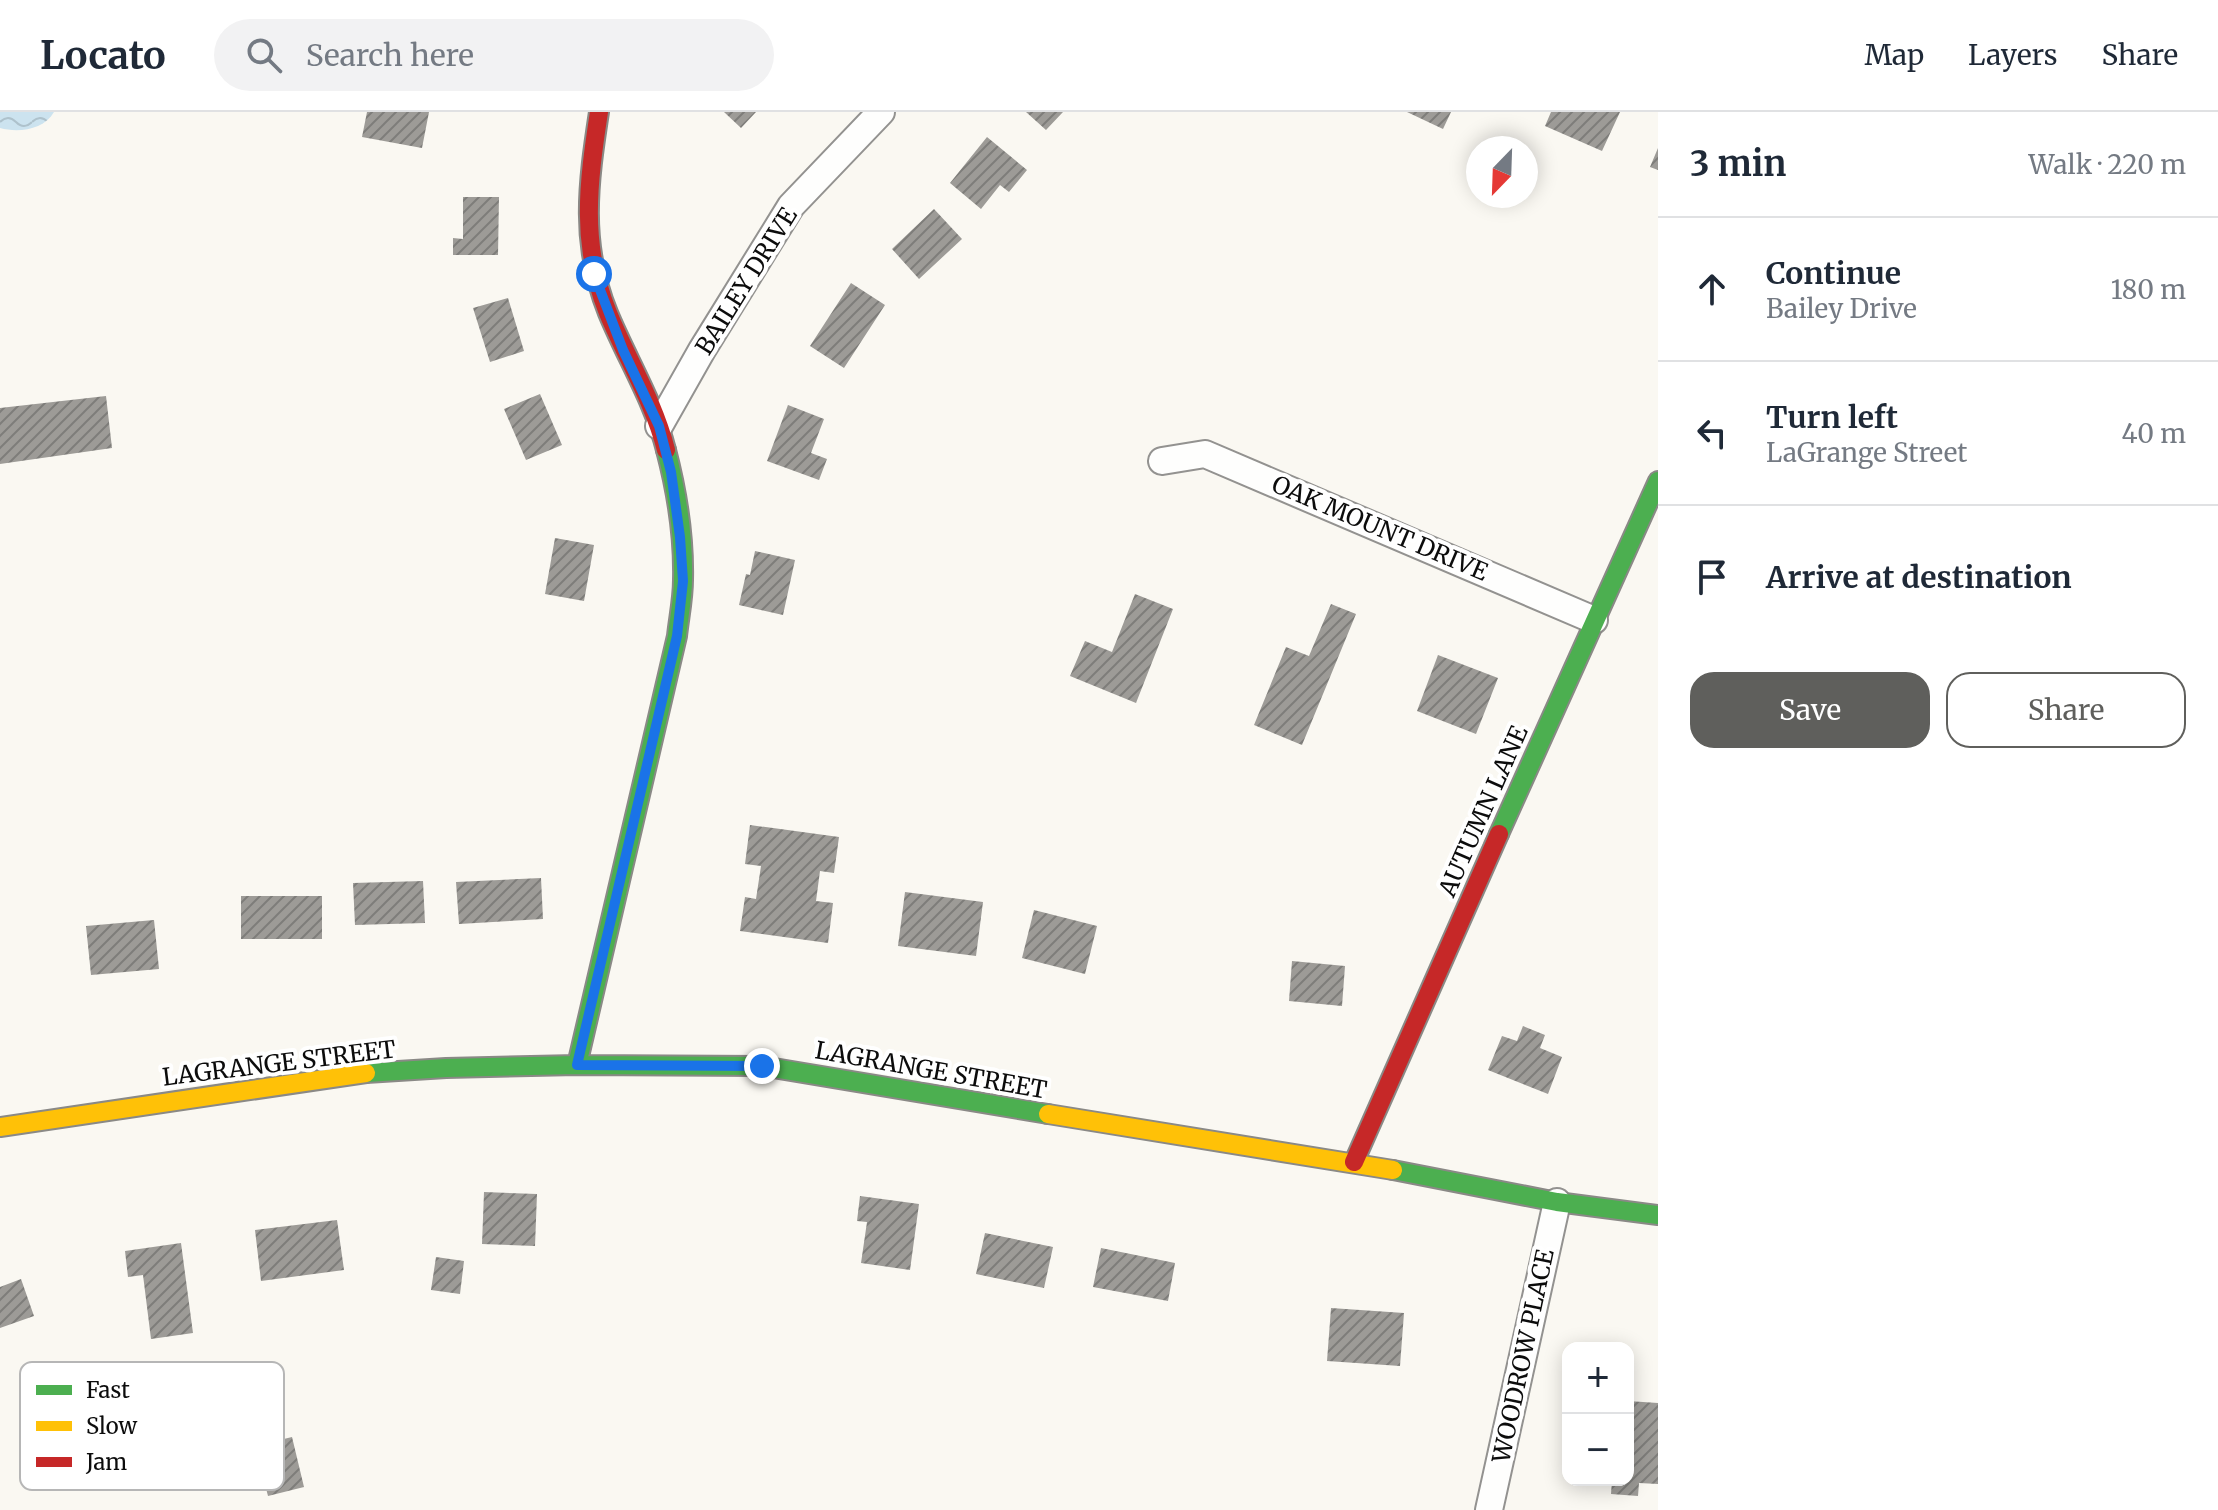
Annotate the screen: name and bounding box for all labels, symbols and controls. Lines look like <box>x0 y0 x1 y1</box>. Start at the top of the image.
search box <box>214 19 774 91</box>
text: Locato <box>40 32 166 79</box>
icon: search <box>242 33 286 77</box>
text: Search here <box>306 36 474 74</box>
text: Map <box>1864 37 1924 73</box>
text: Layers <box>1968 37 2057 73</box>
text: Share <box>2101 37 2178 73</box>
north arrow <box>1466 136 1538 208</box>
text: 3 min <box>1690 143 1786 185</box>
text: Walk · 220 m <box>2029 148 2186 181</box>
street label: BAILEY DRIVE <box>688 201 804 360</box>
text: Continue <box>1766 254 1901 292</box>
route start <box>576 256 612 292</box>
icon: ahead <box>1690 267 1734 311</box>
text: 180 m <box>2111 273 2186 306</box>
text: Bailey Drive <box>1766 292 1917 325</box>
text: Turn left <box>1766 398 1898 436</box>
icon: left <box>1690 411 1734 455</box>
text: 40 m <box>2122 417 2186 450</box>
text: LaGrange Street <box>1766 436 1967 469</box>
street label: OAK MOUNT DRIVE <box>1267 468 1493 588</box>
icon: arrive <box>1690 555 1734 599</box>
text: Arrive at destination <box>1766 558 2072 596</box>
button: Save <box>1690 672 1930 748</box>
button: Share <box>1946 672 2186 748</box>
street label: AUTUMN LANE <box>1431 720 1535 902</box>
street label: LAGRANGE STREET <box>161 1033 398 1093</box>
street label: LAGRANGE STREET <box>813 1034 1050 1106</box>
route end <box>744 1048 780 1084</box>
street label: WOODROW PLACE <box>1485 1246 1561 1467</box>
map controls <box>1562 1342 1634 1486</box>
button: + <box>1562 1342 1634 1414</box>
legend <box>20 1362 284 1490</box>
text: Fast <box>86 1376 130 1404</box>
text: Slow <box>86 1412 137 1440</box>
button: − <box>1562 1414 1634 1486</box>
text: Jam <box>85 1448 127 1476</box>

